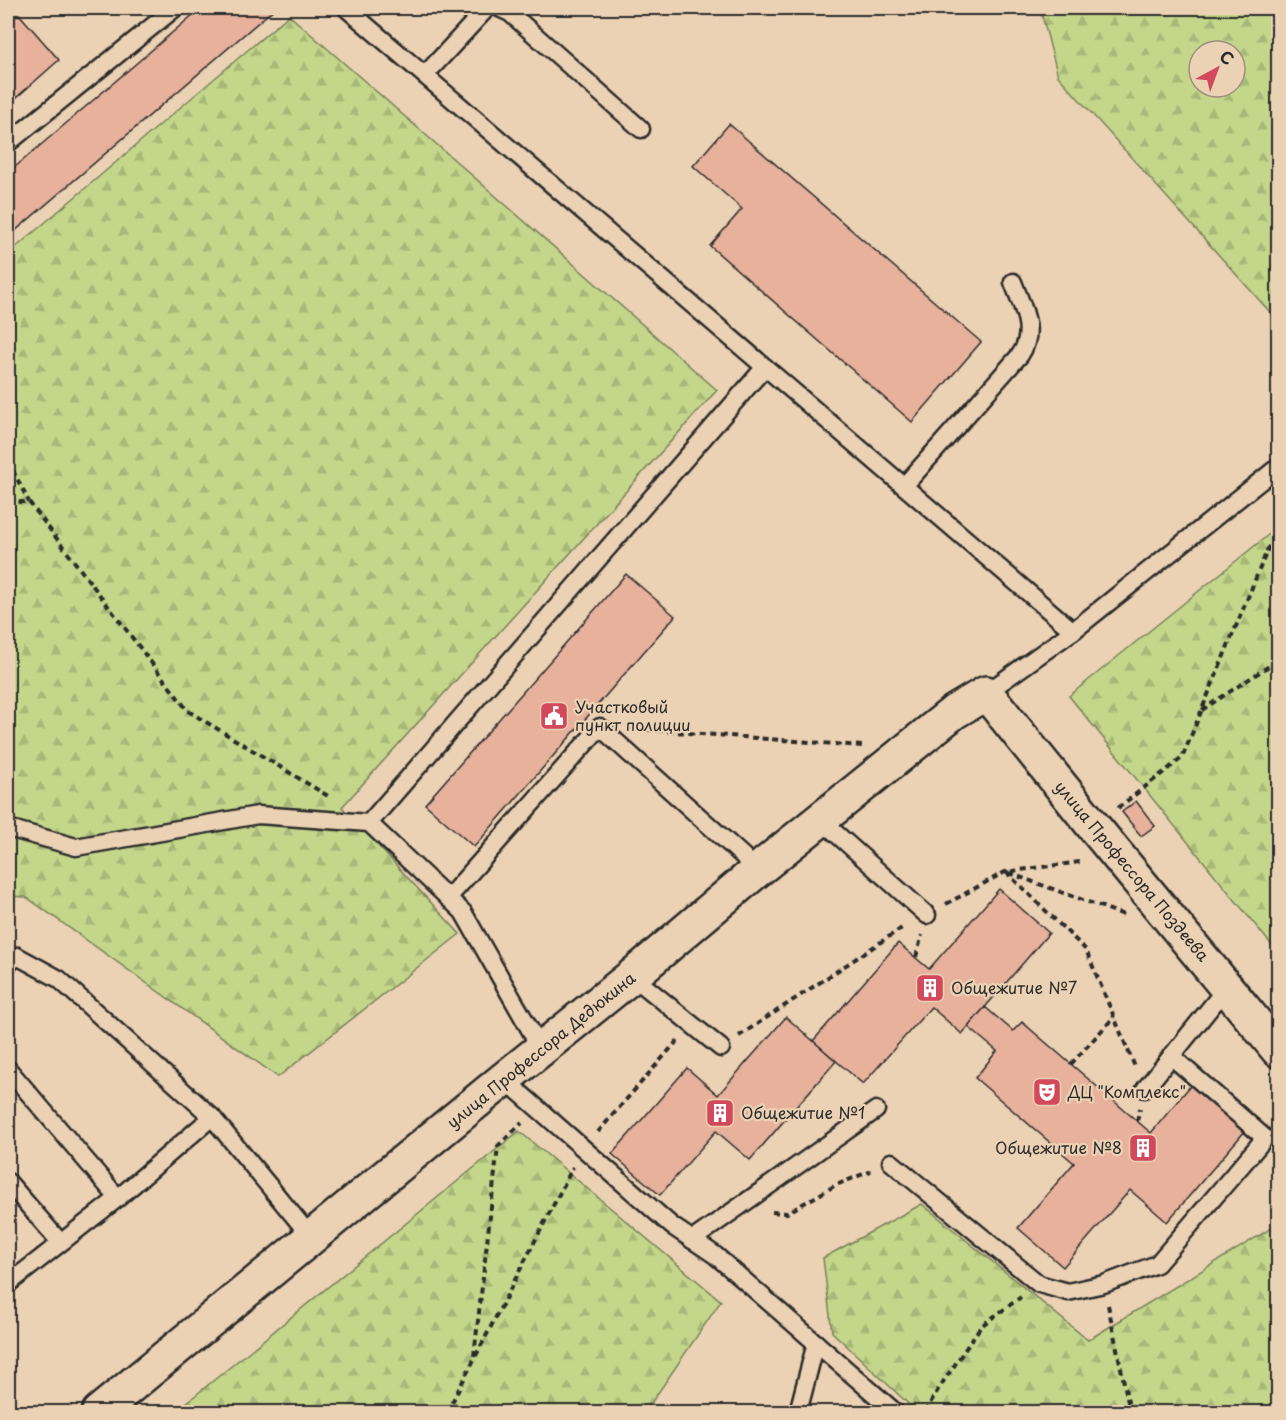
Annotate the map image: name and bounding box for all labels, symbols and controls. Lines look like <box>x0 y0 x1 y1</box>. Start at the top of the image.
north arrow <box>1187 39 1247 99</box>
text: С <box>1215 44 1240 70</box>
place label: Участковый пункт полиции <box>575 694 691 736</box>
public building icon: Участковый пункт полиции <box>538 700 570 732</box>
street label: улица Профессора Поздеева <box>1050 775 1216 966</box>
street label: улица Профессора Дедюкина <box>441 965 640 1133</box>
building icon: Общежитие №7 <box>914 972 946 1004</box>
place label: Общежитие №7 <box>951 975 1077 999</box>
theatre icon: ДЦ "Комплекс" <box>1031 1076 1063 1108</box>
place label: ДЦ "Комплекс" <box>1067 1079 1186 1103</box>
building icon: Общежитие №1 <box>704 1097 736 1129</box>
place label: Общежитие №1 <box>741 1100 865 1124</box>
building icon: Общежитие №8 <box>1127 1132 1159 1164</box>
place label: Общежитие №8 <box>995 1135 1122 1159</box>

